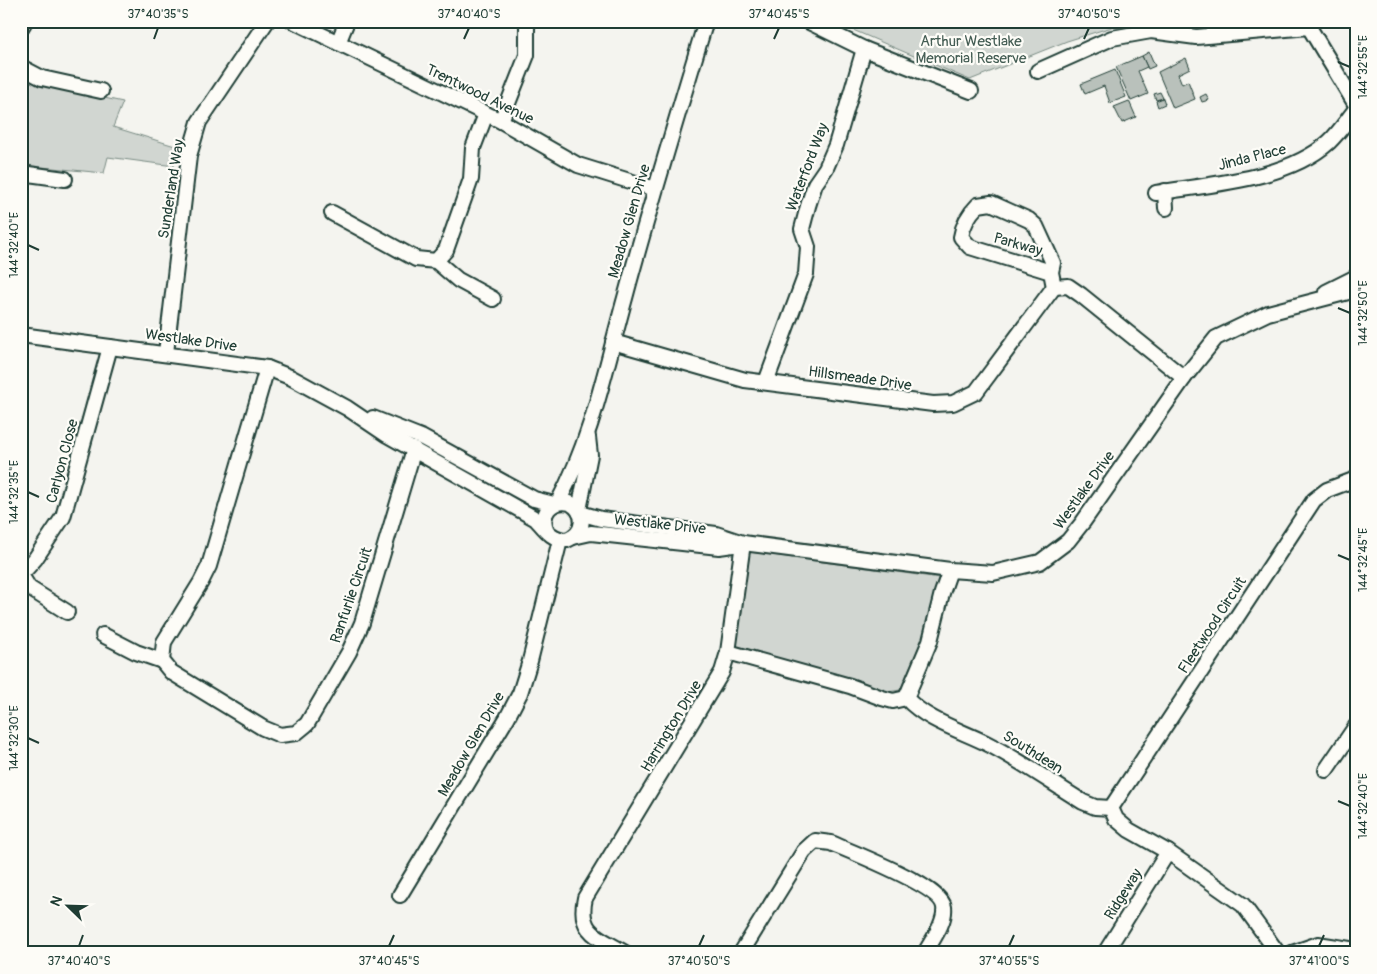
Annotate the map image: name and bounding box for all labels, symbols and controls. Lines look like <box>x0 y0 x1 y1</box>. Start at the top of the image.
text: 37°40'35"S <box>128 7 188 22</box>
text: 37°40'40"S <box>438 7 500 22</box>
text: 37°40'45"S <box>748 7 810 22</box>
text: 37°40'50"S <box>1058 7 1120 22</box>
park label: Arthur Westlake Memorial Reserve <box>916 32 1027 68</box>
text: 144°32'55"E <box>1356 35 1371 99</box>
street label: Trentwood Avenue <box>423 60 537 129</box>
street label: Waterford Way <box>782 120 833 214</box>
street label: Sunderland Way <box>154 137 189 240</box>
street label: Jinda Place <box>1216 140 1289 175</box>
street label: Meadow Glen Drive <box>604 161 655 280</box>
text: 144°32'40"E <box>7 212 22 278</box>
street label: Parkway <box>991 228 1045 261</box>
text: 144°32'50"E <box>1356 280 1371 346</box>
street label: Westlake Drive <box>144 325 239 356</box>
street label: Hillsmeade Drive <box>807 362 913 395</box>
street label: Carlyon Close <box>42 416 83 505</box>
street label: Westlake Drive <box>1050 447 1120 533</box>
text: 144°32'35"E <box>7 460 22 524</box>
street label: Westlake Drive <box>613 510 708 539</box>
text: 144°32'45"E <box>1356 528 1371 592</box>
street label: Ranfurlie Circuit <box>326 544 377 646</box>
street label: Fleetwood Circuit <box>1174 573 1251 677</box>
street label: Harrington Drive <box>637 677 707 775</box>
street label: Meadow Glen Drive <box>434 688 509 800</box>
text: 144°32'30"E <box>7 705 22 771</box>
street label: Southdean <box>999 727 1066 778</box>
text: 144°32'40"E <box>1356 773 1371 839</box>
street label: Ridgeway <box>1100 865 1147 923</box>
north arrow <box>42 882 92 932</box>
text: N <box>47 893 66 909</box>
text: 37°40'40"S <box>48 954 110 969</box>
text: 37°40'45"S <box>358 954 420 969</box>
text: 37°40'50"S <box>668 954 730 969</box>
text: 37°40'55"S <box>979 954 1039 969</box>
text: 37°41'00"S <box>1289 954 1349 969</box>

